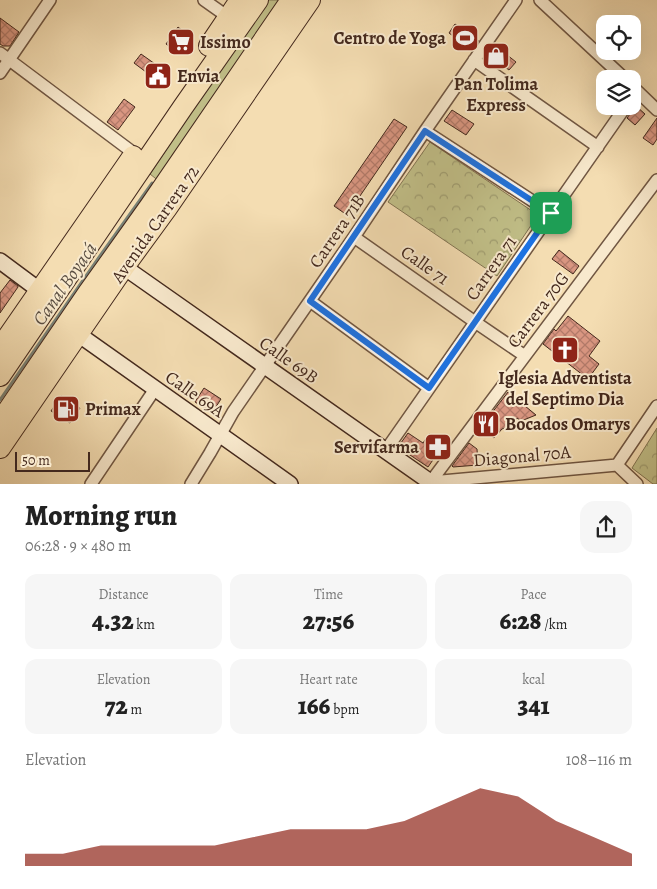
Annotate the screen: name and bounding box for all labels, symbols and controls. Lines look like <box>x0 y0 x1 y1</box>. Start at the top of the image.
map controls <box>596 15 641 115</box>
button: locate <box>596 15 641 60</box>
sports icon: Centro de Yoga <box>450 23 480 53</box>
place label: Centro de Yoga <box>333 26 446 50</box>
supermarket icon: Issimo <box>166 27 196 57</box>
place label: Issimo <box>200 30 251 54</box>
shop icon: Pan Tolima Express <box>481 41 511 71</box>
public building icon: Envia <box>143 61 173 91</box>
place label: Envia <box>177 64 220 88</box>
button: layers <box>596 70 641 115</box>
place label: Pan Tolima Express <box>454 72 538 117</box>
street label: Avenida Carrera 72 <box>105 160 205 288</box>
street label: Carrera 71B <box>303 189 371 273</box>
pin <box>530 192 572 234</box>
icon: arrive <box>537 199 565 227</box>
street label: Carrera 71 <box>460 231 522 305</box>
water label: Canal Boyacá <box>27 237 103 331</box>
street label: Calle 71 <box>396 240 454 290</box>
street label: Carrera 70G <box>502 267 574 353</box>
street label: Calle 69B <box>255 331 323 389</box>
church icon: Iglesia Adventista del Septimo Dia <box>550 335 580 365</box>
street label: Calle 69A <box>161 365 230 423</box>
place label: Iglesia Adventista del Septimo Dia <box>498 366 632 411</box>
fuel station icon: Primax <box>51 394 81 424</box>
place label: Primax <box>85 397 141 421</box>
restaurant icon: Bocados Omarys <box>471 409 501 439</box>
place label: Bocados Omarys <box>505 412 630 436</box>
pharmacy icon: Servifarma <box>423 432 453 462</box>
place label: Servifarma <box>334 435 419 459</box>
street label: Diagonal 70A <box>472 440 572 472</box>
scale bar <box>15 449 90 472</box>
text: 50 m <box>22 451 50 470</box>
text: Morning run <box>25 497 177 535</box>
button: share <box>580 501 632 553</box>
text: 06:28 · 9 × 480 m <box>25 535 131 557</box>
text: Distance <box>98 585 149 604</box>
text: Time <box>314 585 343 604</box>
text: Pace <box>521 585 546 604</box>
text: 4.32 <box>92 604 134 638</box>
text: 27:56 <box>303 604 354 638</box>
text: 6:28 <box>500 604 541 638</box>
text: km <box>134 615 155 634</box>
text: /km <box>541 615 567 634</box>
text: Elevation <box>97 670 150 689</box>
text: Heart rate <box>299 670 358 689</box>
text: kcal <box>522 670 545 689</box>
text: 72 <box>105 689 128 723</box>
text: 166 <box>298 689 330 723</box>
text: 341 <box>517 689 550 723</box>
text: m <box>128 700 142 719</box>
text: bpm <box>330 700 359 719</box>
text: Elevation <box>25 749 86 771</box>
text: 108–116 m <box>566 749 632 771</box>

